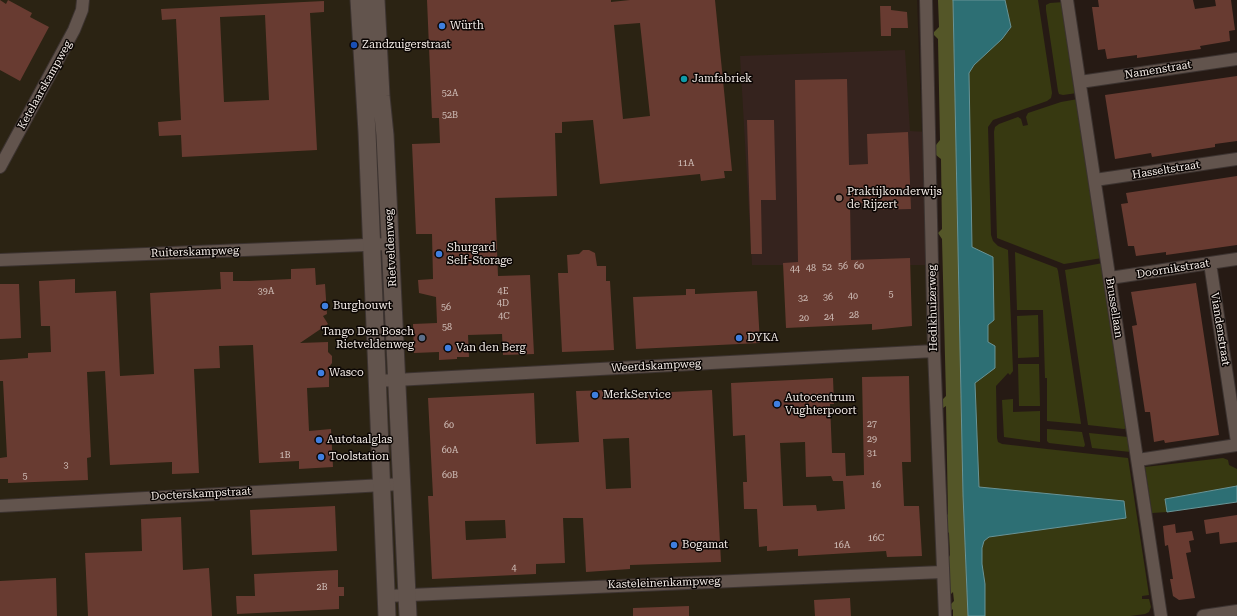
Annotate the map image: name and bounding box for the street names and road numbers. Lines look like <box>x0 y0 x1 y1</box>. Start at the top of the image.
street label: Ketelaarskampweg <box>15 38 75 132</box>
street label: Namenstraat <box>1124 58 1192 82</box>
street label: Hasseltstraat <box>1131 158 1201 182</box>
street label: Rietveldenweg <box>382 209 400 287</box>
street label: Ruiterskampweg <box>151 244 239 260</box>
street label: Doornikstraat <box>1136 257 1210 281</box>
street label: Hedikhuizerweg <box>926 264 940 352</box>
street label: Brussellaan <box>1103 277 1125 339</box>
street label: Viandenstraat <box>1208 291 1232 367</box>
street label: Weerdskampweg <box>611 357 701 375</box>
street label: Docterskampstraat <box>150 485 252 503</box>
street label: Kasteleinenkampweg <box>607 574 721 592</box>

